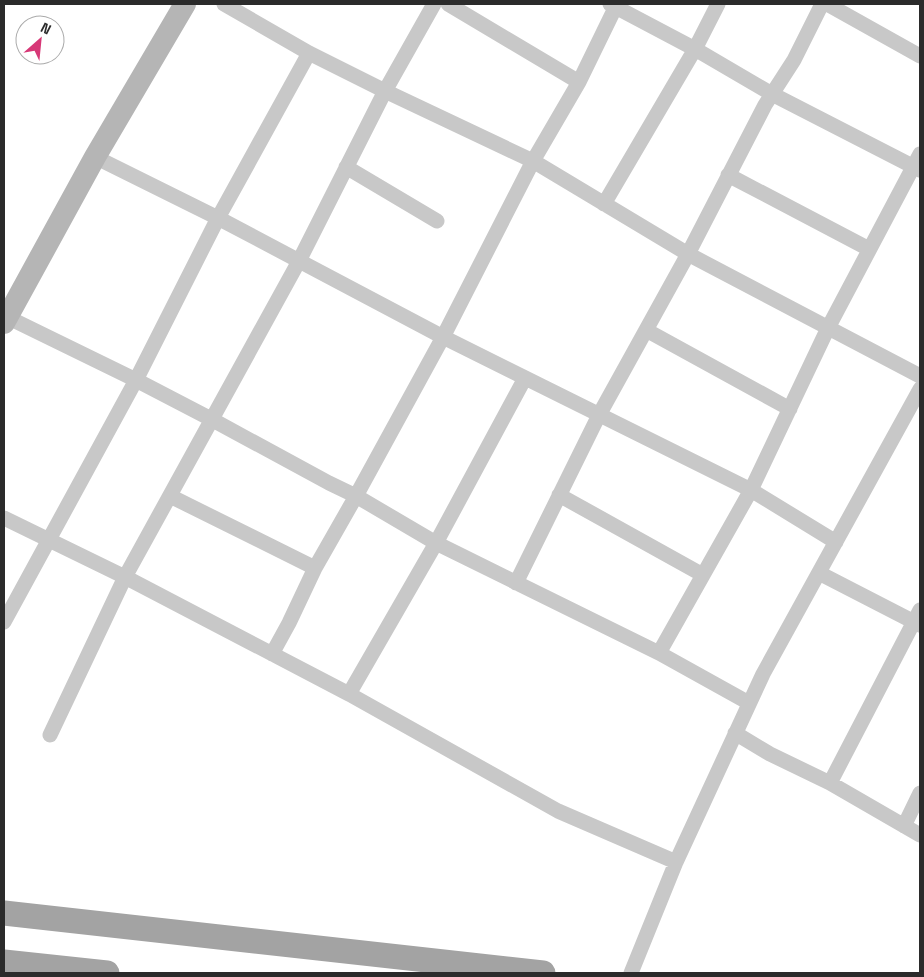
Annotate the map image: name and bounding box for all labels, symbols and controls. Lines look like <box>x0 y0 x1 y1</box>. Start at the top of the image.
north arrow <box>15 15 65 65</box>
text: N <box>38 18 54 39</box>

